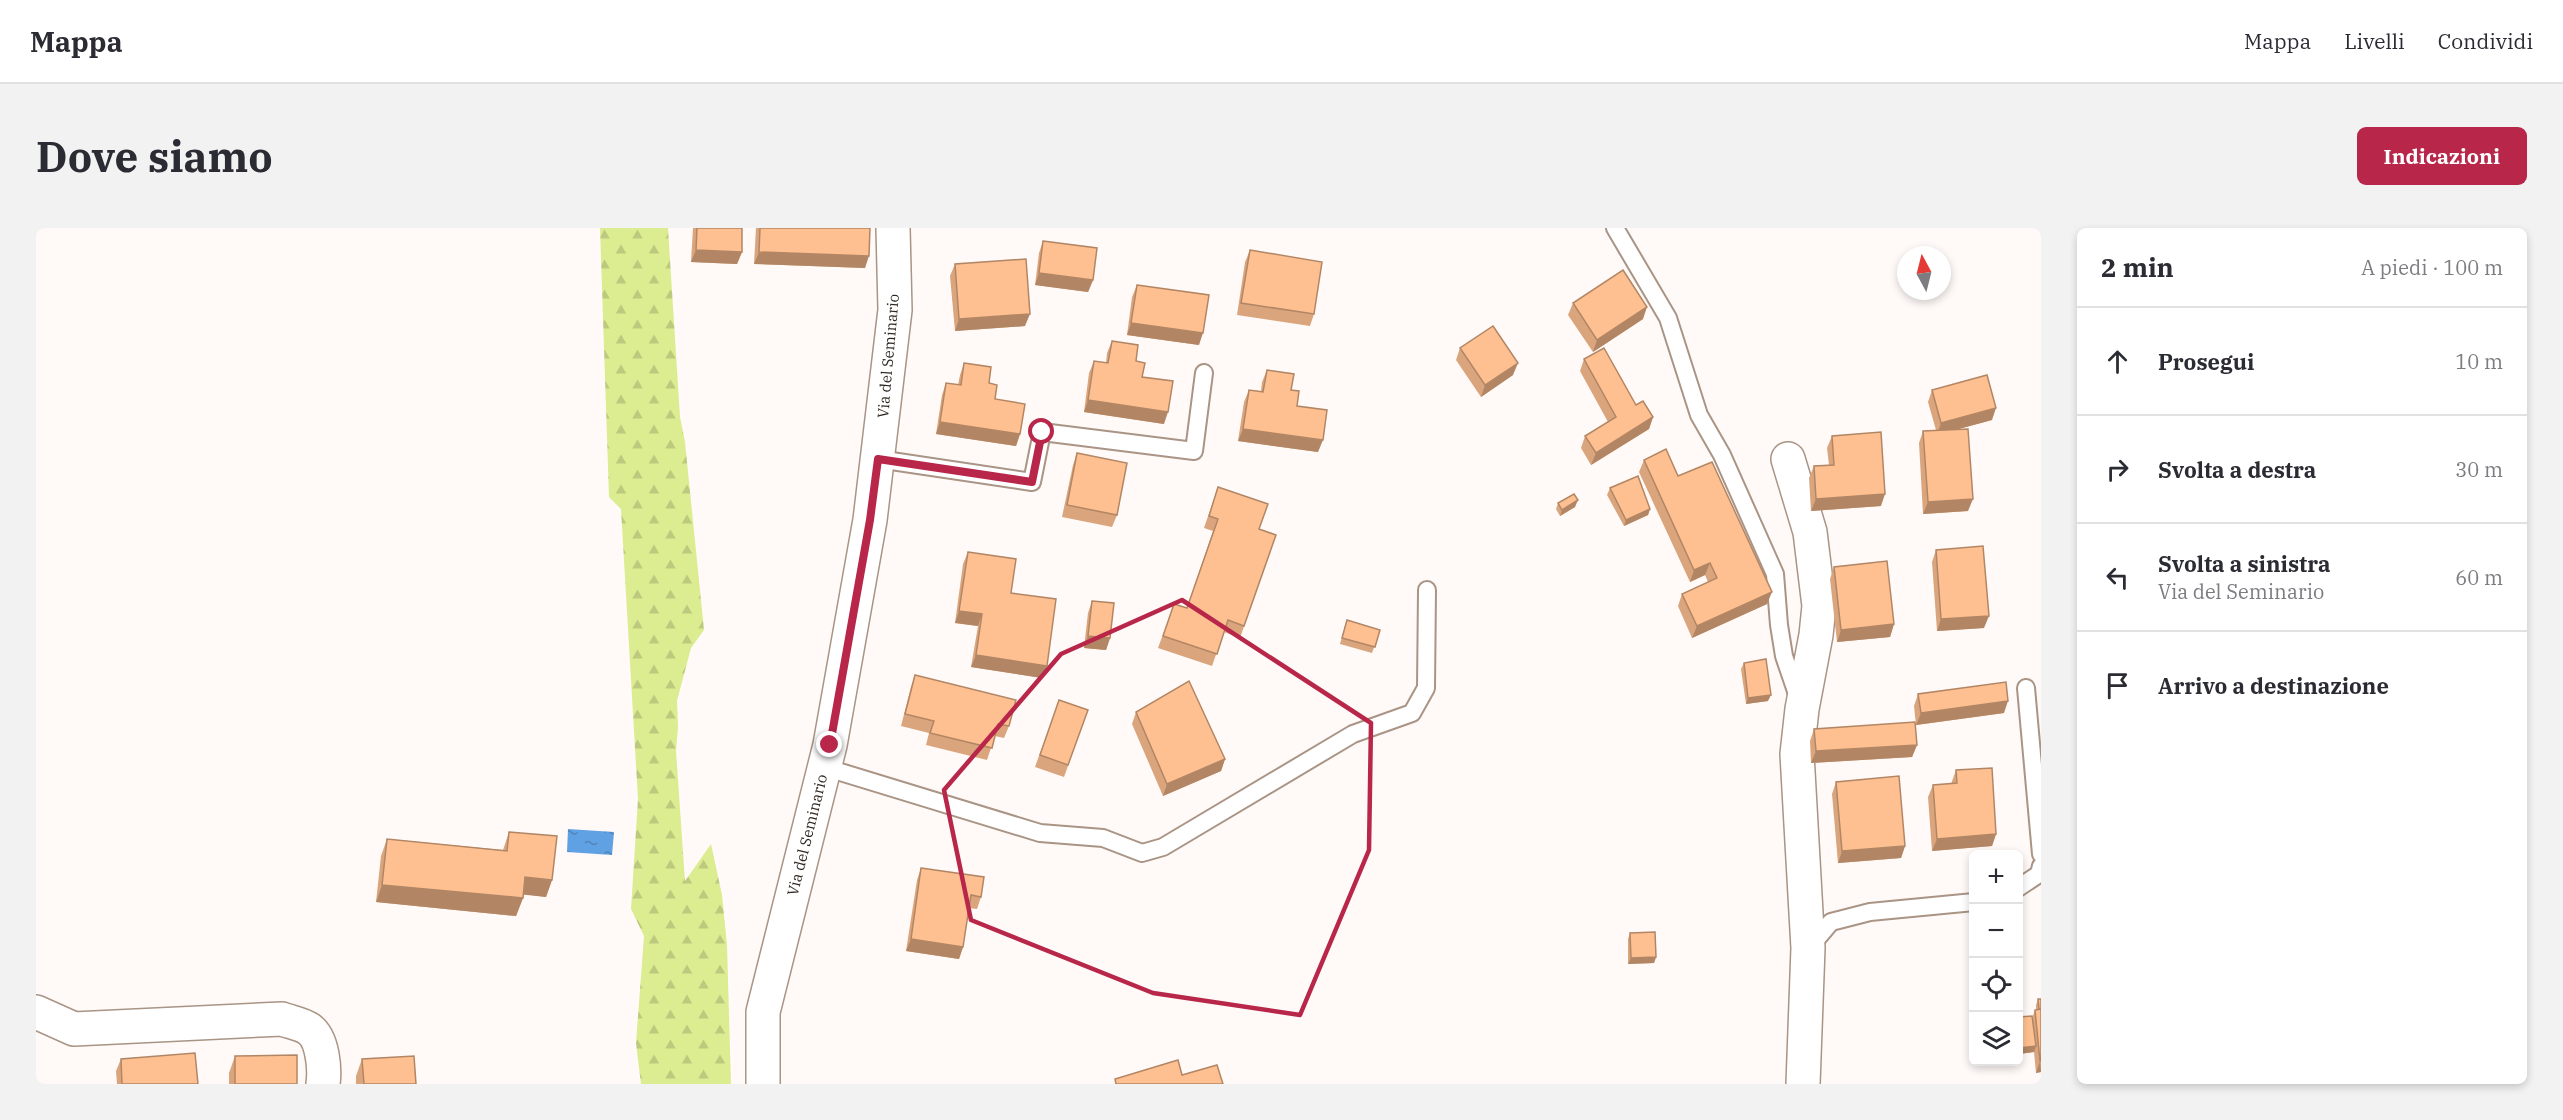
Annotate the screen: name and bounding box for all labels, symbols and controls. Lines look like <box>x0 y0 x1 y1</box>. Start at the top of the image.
text: Mappa <box>30 23 123 60</box>
text: Mappa <box>2244 27 2311 55</box>
text: Livelli <box>2344 27 2405 55</box>
text: Condividi <box>2438 27 2533 55</box>
button: Indicazioni <box>2357 127 2527 185</box>
text: Dove siamo <box>36 129 273 184</box>
north arrow <box>1897 246 1951 300</box>
text: 2 min <box>2101 250 2174 284</box>
text: A piedi · 100 m <box>2361 254 2503 281</box>
street label: Via del Seminario <box>873 293 903 419</box>
icon: ahead <box>2101 345 2134 378</box>
text: Prosegui <box>2158 347 2254 376</box>
text: 10 m <box>2455 348 2503 375</box>
route start <box>1028 418 1054 444</box>
icon: right <box>2101 453 2134 486</box>
text: Svolta a destra <box>2158 455 2316 484</box>
text: 30 m <box>2455 456 2503 483</box>
text: Svolta a sinistra <box>2158 549 2331 578</box>
icon: left <box>2101 561 2134 594</box>
text: 60 m <box>2455 564 2503 591</box>
text: Via del Seminario <box>2158 578 2324 605</box>
icon: arrive <box>2101 669 2134 702</box>
text: Arrivo a destinazione <box>2158 671 2389 700</box>
route end <box>816 731 842 757</box>
street label: Via del Seminario <box>783 772 831 898</box>
map controls <box>1969 850 2023 1066</box>
button: + <box>1969 850 2023 904</box>
button: − <box>1969 904 2023 958</box>
button: locate <box>1969 958 2023 1012</box>
button: layers <box>1969 1012 2023 1066</box>

